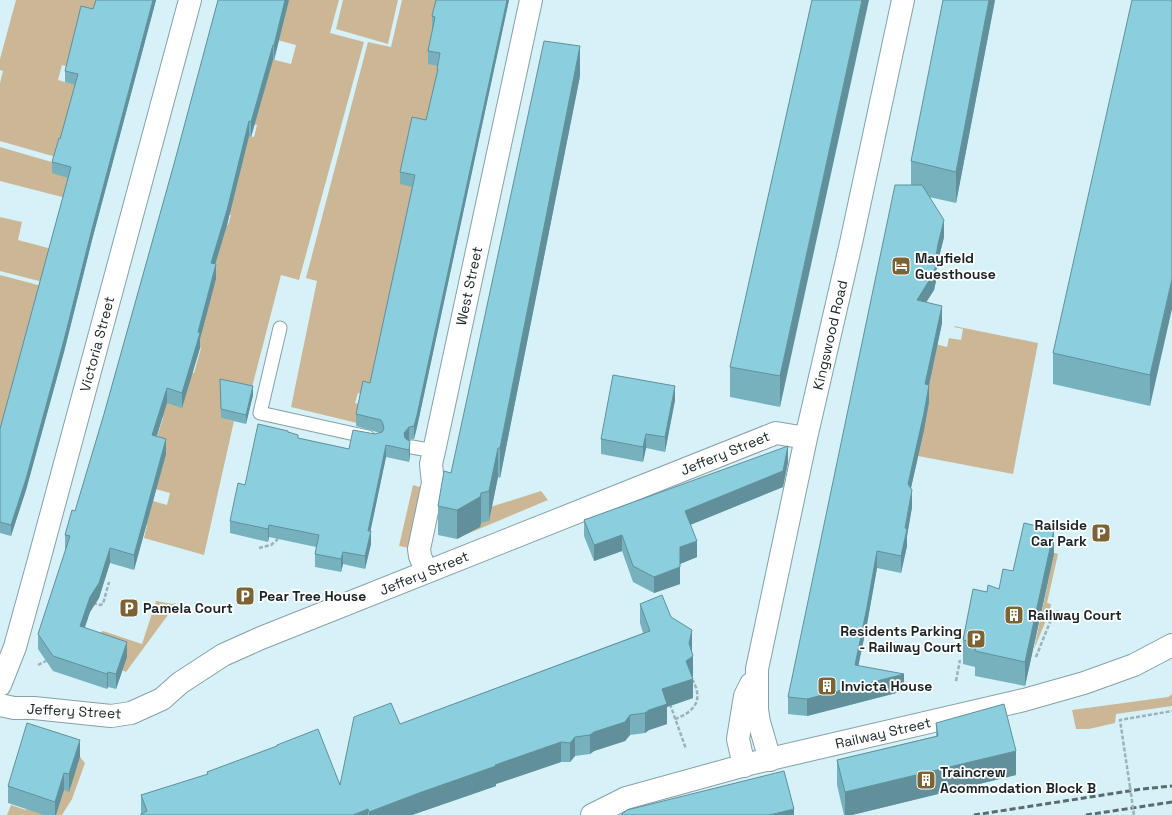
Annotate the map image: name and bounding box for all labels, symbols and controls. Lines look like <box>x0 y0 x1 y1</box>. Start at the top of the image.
street label: West Street <box>452 245 486 327</box>
place label: Mayfield Guesthouse <box>915 249 996 283</box>
hotel icon: Mayfield Guesthouse <box>890 255 912 277</box>
street label: Kingswood Road <box>809 278 851 392</box>
street label: Victoria Street <box>76 294 118 394</box>
street label: Jeffery Street <box>678 427 772 479</box>
place label: Railside Car Park <box>1031 516 1087 550</box>
parking icon: Railside Car Park <box>1090 522 1112 544</box>
street label: Jeffery Street <box>377 547 471 599</box>
parking icon: Pear Tree House <box>234 585 256 607</box>
place label: Pear Tree House <box>259 587 366 605</box>
parking icon: Pamela Court <box>118 597 140 619</box>
place label: Pamela Court <box>143 599 233 617</box>
building icon: Railway Court <box>1003 604 1025 626</box>
place label: Railway Court <box>1028 606 1122 624</box>
place label: Residents Parking - Railway Court <box>840 622 962 656</box>
parking icon: Residents Parking - Railway Court <box>965 628 987 650</box>
building icon: Invicta House <box>816 675 838 697</box>
place label: Invicta House <box>841 677 932 695</box>
street label: Jeffery Street <box>26 700 122 722</box>
street label: Railway Street <box>833 713 933 753</box>
place label: Traincrew Acommodation Block B <box>940 763 1096 797</box>
building icon: Traincrew Acommodation Block B <box>915 769 937 791</box>

